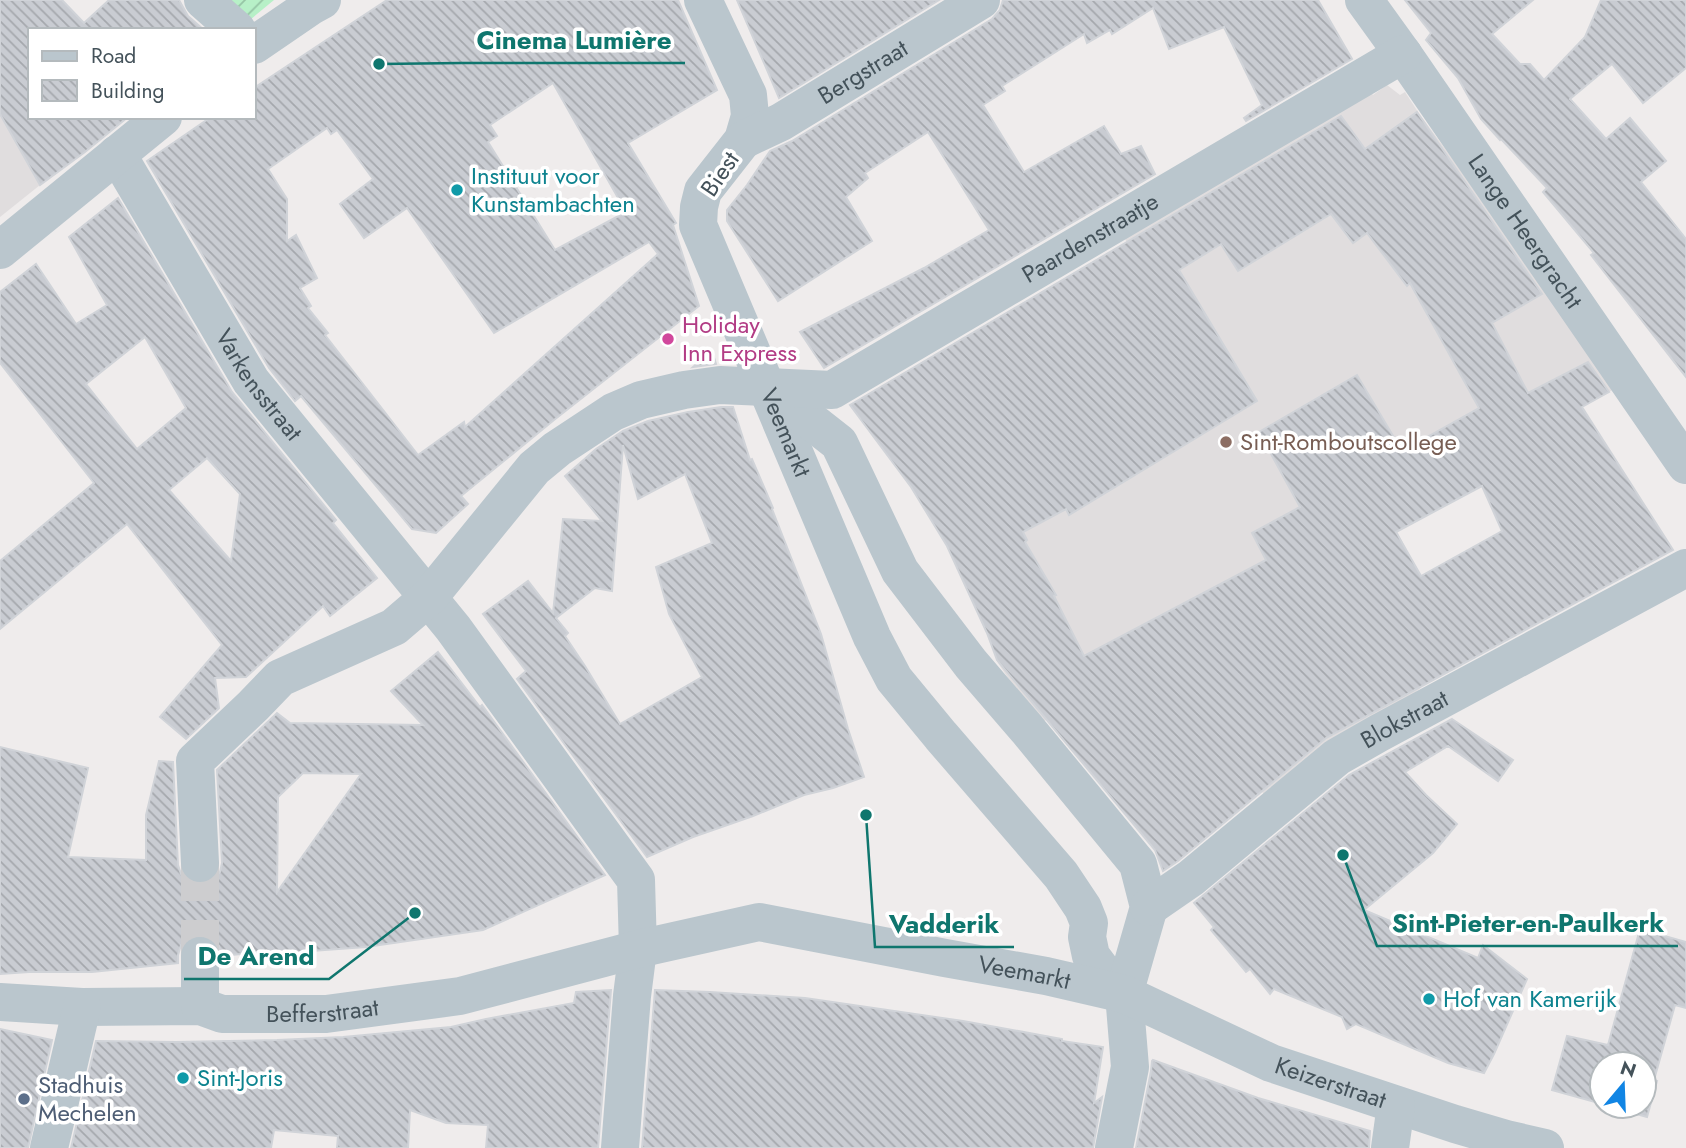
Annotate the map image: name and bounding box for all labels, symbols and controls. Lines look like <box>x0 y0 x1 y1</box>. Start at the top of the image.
callout: Cinema Lumière <box>462 16 685 63</box>
text: Cinema Lumière <box>476 21 672 59</box>
legend <box>28 28 256 119</box>
street label: Bergstraat <box>811 31 915 113</box>
text: Road <box>91 41 136 71</box>
text: Building <box>91 76 164 106</box>
street label: Biest <box>692 144 747 203</box>
street label: Lange Heergracht <box>1460 147 1592 316</box>
place label: Instituut voor Kunstambachten <box>471 158 635 221</box>
marker: Instituut voor Kunstambachten <box>449 182 465 198</box>
street label: Paardenstraatje <box>1015 184 1165 292</box>
place label: Holiday Inn Express <box>682 307 797 370</box>
street label: Varkensstraat <box>207 322 311 448</box>
marker: Holiday Inn Express <box>660 331 676 347</box>
street label: Veemarkt <box>752 383 821 483</box>
place label: Sint-Romboutscollege <box>1240 424 1457 459</box>
marker: Sint-Romboutscollege <box>1218 434 1234 450</box>
street label: Blokstraat <box>1354 681 1455 757</box>
callout: Sint-Pieter-en-Paulkerk <box>1377 899 1678 946</box>
callout: Vadderik <box>875 900 1014 947</box>
text: Sint-Pieter-en-Paulkerk <box>1392 904 1664 942</box>
text: Vadderik <box>888 905 999 943</box>
callout: De Arend <box>184 932 329 979</box>
text: De Arend <box>197 937 315 975</box>
street label: Veemarkt <box>975 946 1075 998</box>
place label: Hof van Kamerijk <box>1443 981 1617 1016</box>
street label: Befferstraat <box>266 989 381 1031</box>
marker: Hof van Kamerijk <box>1421 991 1437 1007</box>
street label: Keizerstraat <box>1270 1047 1391 1117</box>
north arrow <box>1588 1050 1658 1120</box>
text: N <box>1617 1054 1640 1085</box>
place label: Sint-Joris <box>197 1060 283 1095</box>
place label: Stadhuis Mechelen <box>38 1067 137 1130</box>
marker: Sint-Joris <box>175 1070 191 1086</box>
marker: Stadhuis Mechelen <box>16 1091 32 1107</box>

